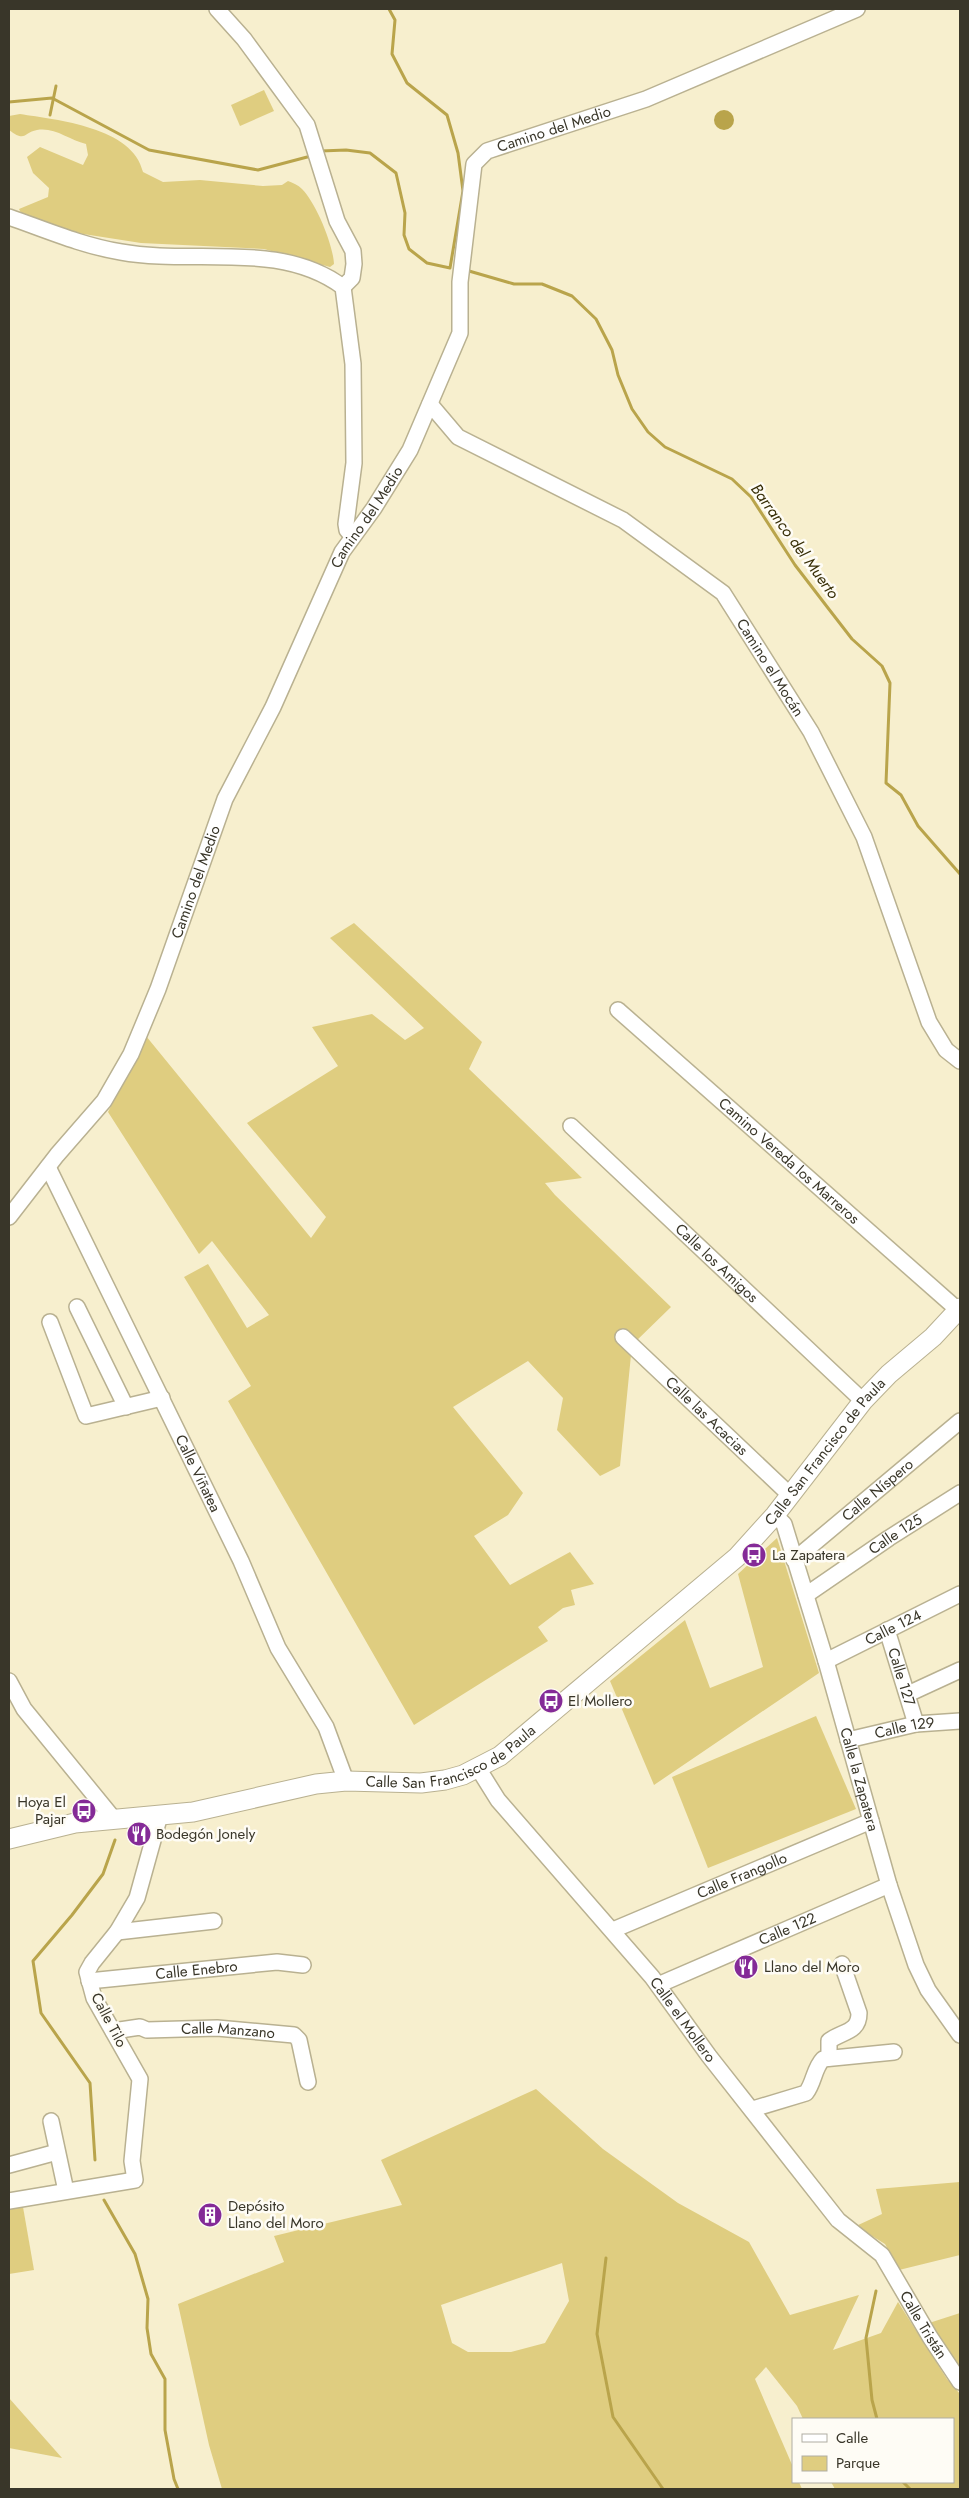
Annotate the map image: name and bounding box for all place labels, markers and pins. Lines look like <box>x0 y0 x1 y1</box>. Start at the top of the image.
bus stop icon: La Zapatera <box>741 1542 767 1568</box>
place label: La Zapatera <box>772 1544 845 1566</box>
bus stop icon: El Mollero <box>538 1688 564 1714</box>
place label: El Mollero <box>568 1690 632 1712</box>
place label: Hoya El Pajar <box>17 1791 67 1830</box>
bus stop icon: Hoya El Pajar <box>71 1798 97 1824</box>
restaurant icon: Bodegón Jonely <box>126 1821 152 1847</box>
place label: Bodegón Jonely <box>156 1823 256 1845</box>
restaurant icon: Llano del Moro <box>733 1954 759 1980</box>
place label: Llano del Moro <box>764 1956 860 1978</box>
place label: Depósito Llano del Moro <box>228 2195 324 2234</box>
building icon: Depósito Llano del Moro <box>197 2202 223 2228</box>

